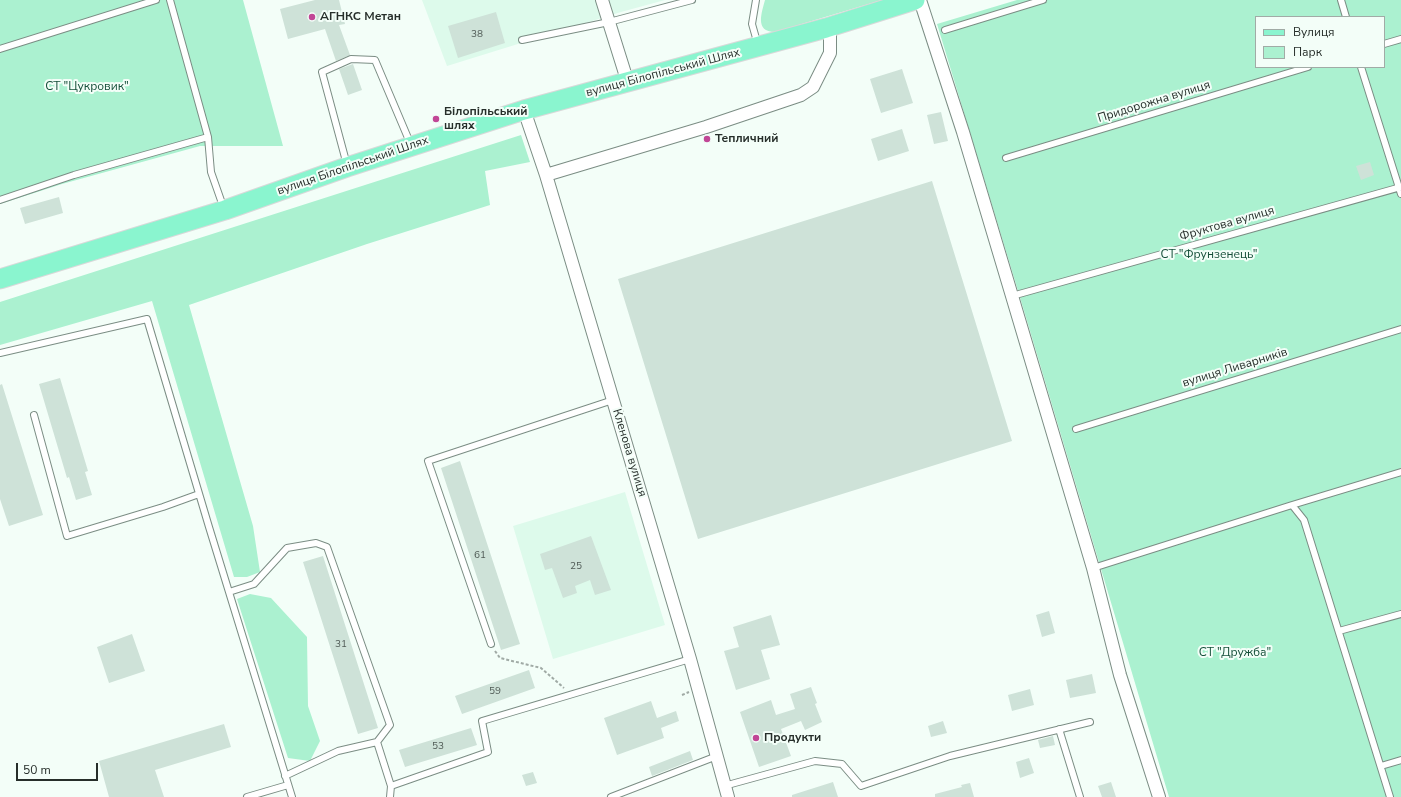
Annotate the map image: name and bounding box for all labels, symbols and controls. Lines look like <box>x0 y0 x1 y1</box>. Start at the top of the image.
place label: АГНКС Метан <box>320 10 401 24</box>
marker: АГНКС Метан <box>307 12 317 22</box>
legend <box>1255 16 1385 68</box>
text: Вулиця <box>1293 24 1335 40</box>
house number: 38 <box>471 29 483 41</box>
text: Парк <box>1293 44 1322 60</box>
street label: вулиця Білопільський Шлях <box>584 45 742 101</box>
street label: Придорожна вулиця <box>1096 78 1212 126</box>
park label: СТ "Цукровик" <box>45 80 129 94</box>
place label: Білопільський шлях <box>444 105 528 133</box>
marker: Білопільський шлях <box>431 114 441 124</box>
place label: Тепличний <box>715 132 779 146</box>
street label: вулиця Білопільський Шлях <box>276 133 430 199</box>
marker: Тепличний <box>702 134 712 144</box>
street label: Фруктова вулиця <box>1178 204 1276 244</box>
park label: СТ "Фрунзенець" <box>1160 248 1258 262</box>
street label: вулиця Ливарників <box>1181 345 1289 391</box>
street label: Кленова вулиця <box>609 407 649 499</box>
house number: 61 <box>474 550 486 562</box>
house number: 25 <box>570 561 582 573</box>
house number: 31 <box>335 639 347 651</box>
park label: СТ "Дружба" <box>1199 646 1271 660</box>
house number: 59 <box>489 686 501 698</box>
place label: Продукти <box>764 731 821 745</box>
marker: Продукти <box>751 733 761 743</box>
house number: 53 <box>432 741 444 753</box>
scale bar <box>18 755 100 781</box>
text: 50 m <box>23 762 51 778</box>

